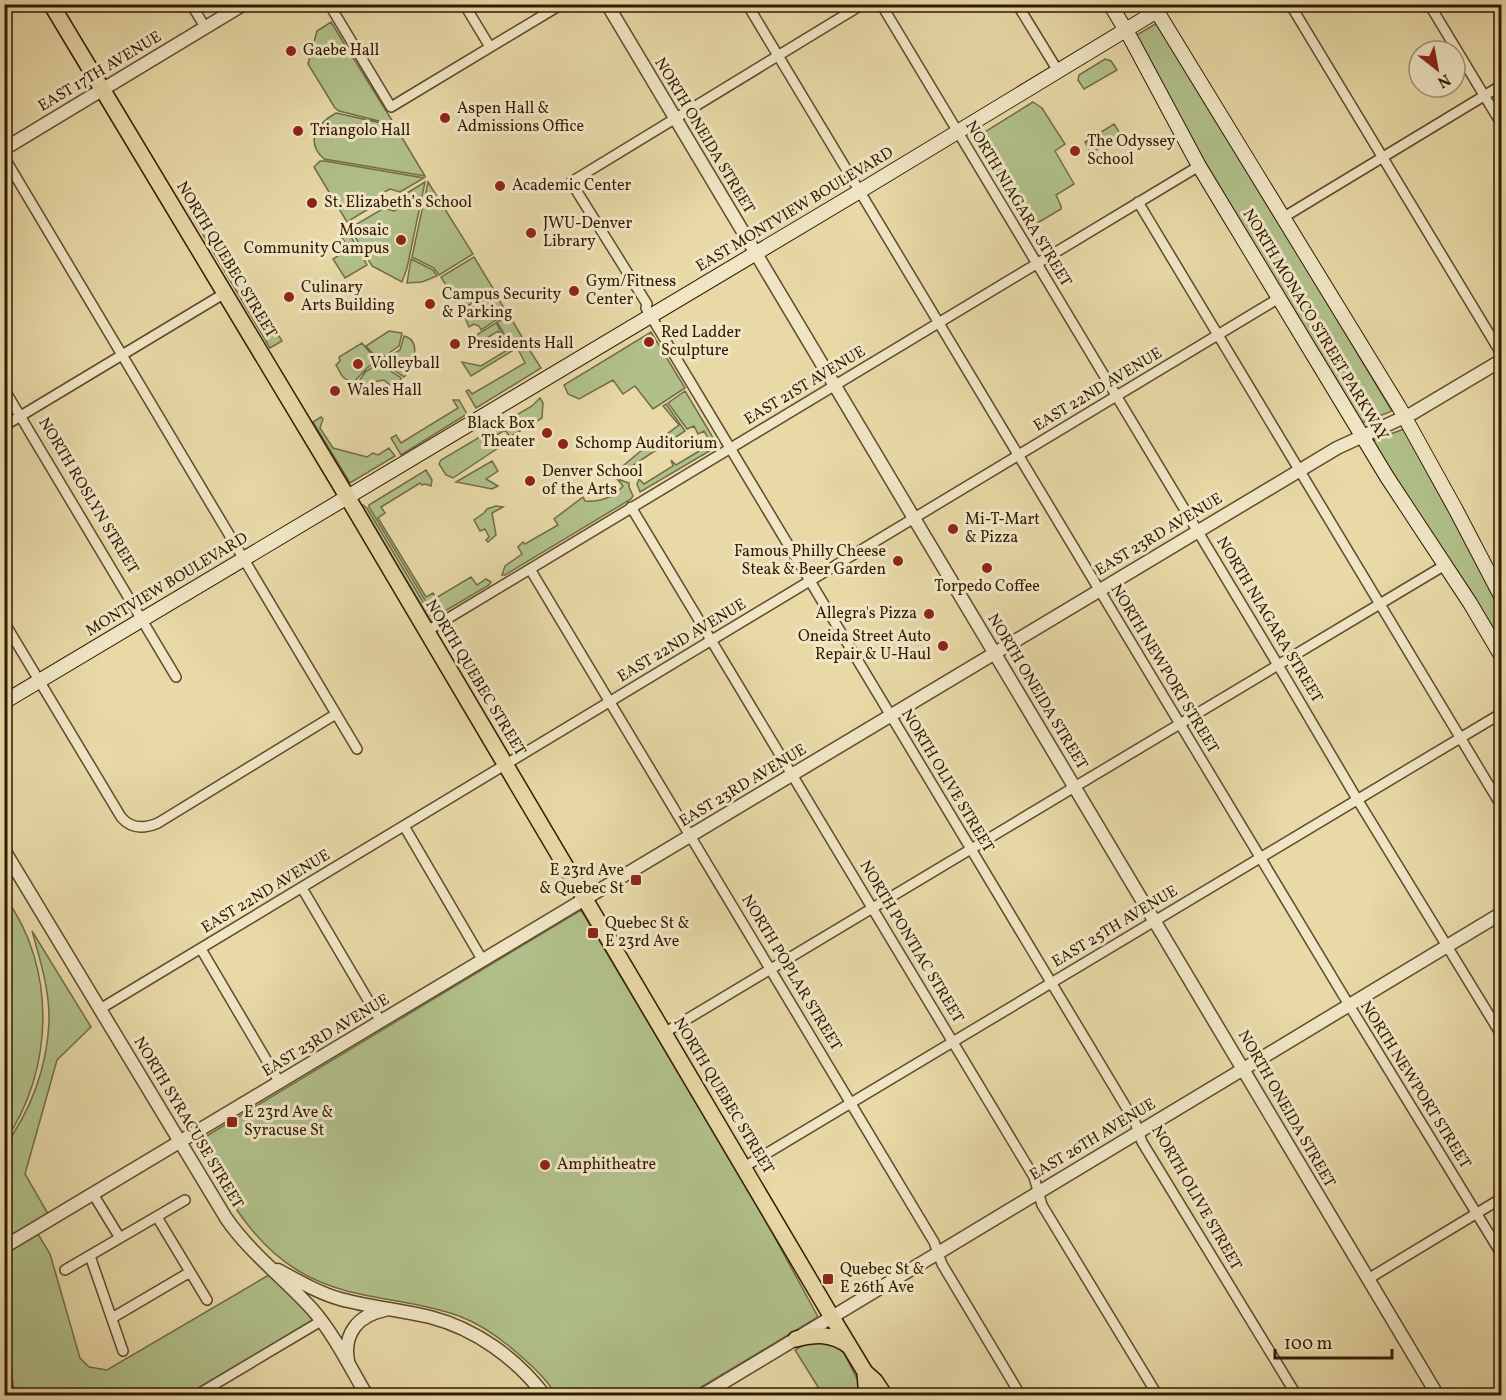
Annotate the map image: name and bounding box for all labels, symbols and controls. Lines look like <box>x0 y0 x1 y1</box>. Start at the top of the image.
street label: EAST 17TH AVENUE <box>34 26 166 118</box>
north arrow <box>1407 39 1467 99</box>
place label: Gaebe Hall <box>303 40 380 62</box>
marker: Gaebe Hall <box>284 44 298 58</box>
street label: NORTH ONEIDA STREET <box>649 54 759 218</box>
text: N <box>1433 68 1454 93</box>
place label: Aspen Hall & Admissions Office <box>457 98 584 138</box>
marker: Aspen Hall & Admissions Office <box>438 111 452 125</box>
street label: NORTH NIAGARA STREET <box>960 117 1076 291</box>
place label: Triangolo Hall <box>310 120 411 142</box>
marker: Triangolo Hall <box>291 124 305 138</box>
place label: The Odyssey School <box>1087 131 1176 171</box>
street label: EAST MONTVIEW BOULEVARD <box>692 142 898 278</box>
marker: The Odyssey School <box>1068 144 1082 158</box>
place label: Academic Center <box>512 175 632 197</box>
street label: NORTH QUEBEC STREET <box>170 177 282 343</box>
marker: Academic Center <box>493 179 507 193</box>
place label: St. Elizabeth’s School <box>324 192 472 214</box>
marker: St. Elizabeth’s School <box>305 196 319 210</box>
street label: NORTH MONACO STREET PARKWAY <box>1237 205 1393 445</box>
place label: JWU-Denver Library <box>543 213 632 253</box>
place label: Mosaic Community Campus <box>244 220 389 260</box>
marker: JWU-Denver Library <box>524 226 538 240</box>
marker: Mosaic Community Campus <box>394 233 408 247</box>
place label: Gym/Fitness Center <box>586 271 676 311</box>
place label: Culinary Arts Building <box>301 277 395 317</box>
place label: Campus Security & Parking <box>442 284 562 324</box>
marker: Gym/Fitness Center <box>567 284 581 298</box>
marker: Culinary Arts Building <box>282 290 296 304</box>
marker: Campus Security & Parking <box>423 297 437 311</box>
place label: Red Ladder Sculpture <box>661 322 741 362</box>
place label: Presidents Hall <box>467 333 574 355</box>
marker: Red Ladder Sculpture <box>642 335 656 349</box>
marker: Presidents Hall <box>448 337 462 351</box>
street label: EAST 21ST AVENUE <box>740 341 870 431</box>
street label: EAST 22ND AVENUE <box>1029 343 1167 437</box>
place label: Volleyball <box>370 353 440 375</box>
marker: Volleyball <box>351 357 365 371</box>
place label: Wales Hall <box>347 380 422 402</box>
marker: Wales Hall <box>328 384 342 398</box>
place label: Black Box Theater <box>467 413 535 453</box>
street label: NORTH ROSLYN STREET <box>33 414 143 578</box>
marker: Black Box Theater <box>540 426 554 440</box>
place label: Schomp Auditorium <box>575 433 718 455</box>
marker: Schomp Auditorium <box>556 437 570 451</box>
place label: Denver School of the Arts <box>542 461 643 501</box>
marker: Denver School of the Arts <box>523 474 537 488</box>
street label: EAST 23RD AVENUE <box>1091 488 1227 582</box>
place label: Mi-T-Mart & Pizza <box>965 509 1040 549</box>
marker: Mi-T-Mart & Pizza <box>946 522 960 536</box>
street label: MONTVIEW BOULEVARD <box>82 528 253 642</box>
street label: NORTH NIAGARA STREET <box>1211 533 1327 707</box>
place label: Famous Philly Cheese Steak & Beer Garden <box>734 541 886 581</box>
marker: Famous Philly Cheese Steak & Beer Garden <box>891 554 905 568</box>
marker: Torpedo Coffee <box>980 561 994 575</box>
place label: Torpedo Coffee <box>934 576 1040 598</box>
street label: NORTH NEWPORT STREET <box>1105 580 1223 758</box>
street label: EAST 22ND AVENUE <box>613 594 751 688</box>
street label: NORTH QUEBEC STREET <box>419 595 531 761</box>
place label: Allegra's Pizza <box>816 603 917 625</box>
marker: Allegra's Pizza <box>922 607 936 621</box>
street label: NORTH ONEIDA STREET <box>982 610 1092 774</box>
place label: Oneida Street Auto Repair & U-Haul <box>798 626 931 666</box>
marker: Oneida Street Auto Repair & U-Haul <box>936 639 950 653</box>
street label: NORTH OLIVE STREET <box>895 705 999 857</box>
street label: EAST 23RD AVENUE <box>675 739 811 833</box>
street label: EAST 22ND AVENUE <box>197 845 335 939</box>
street label: NORTH PONTIAC STREET <box>854 857 968 1027</box>
place label: E 23rd Ave & Quebec St <box>539 860 624 900</box>
marker: E 23rd Ave & Quebec St <box>629 873 643 887</box>
street label: EAST 25TH AVENUE <box>1048 881 1182 973</box>
street label: NORTH POPLAR STREET <box>736 891 846 1055</box>
place label: Quebec St & E 23rd Ave <box>605 913 690 953</box>
marker: Quebec St & E 23rd Ave <box>586 926 600 940</box>
street label: EAST 23RD AVENUE <box>258 989 394 1083</box>
street label: NORTH NEWPORT STREET <box>1354 997 1476 1173</box>
street label: NORTH QUEBEC STREET <box>667 1013 779 1179</box>
street label: NORTH ONEIDA STREET <box>1232 1026 1340 1192</box>
street label: NORTH SYRACUSE STREET <box>128 1033 248 1213</box>
street label: EAST 26TH AVENUE <box>1026 1094 1160 1186</box>
place label: E 23rd Ave & Syracuse St <box>244 1102 333 1142</box>
marker: E 23rd Ave & Syracuse St <box>225 1115 239 1129</box>
street label: NORTH OLIVE STREET <box>1145 1121 1247 1275</box>
place label: Amphitheatre <box>557 1154 656 1176</box>
marker: Amphitheatre <box>538 1158 552 1172</box>
place label: Quebec St & E 26th Ave <box>840 1259 925 1299</box>
marker: Quebec St & E 26th Ave <box>821 1272 835 1286</box>
scale bar <box>1275 1322 1392 1360</box>
text: 100 m <box>1284 1332 1333 1357</box>

